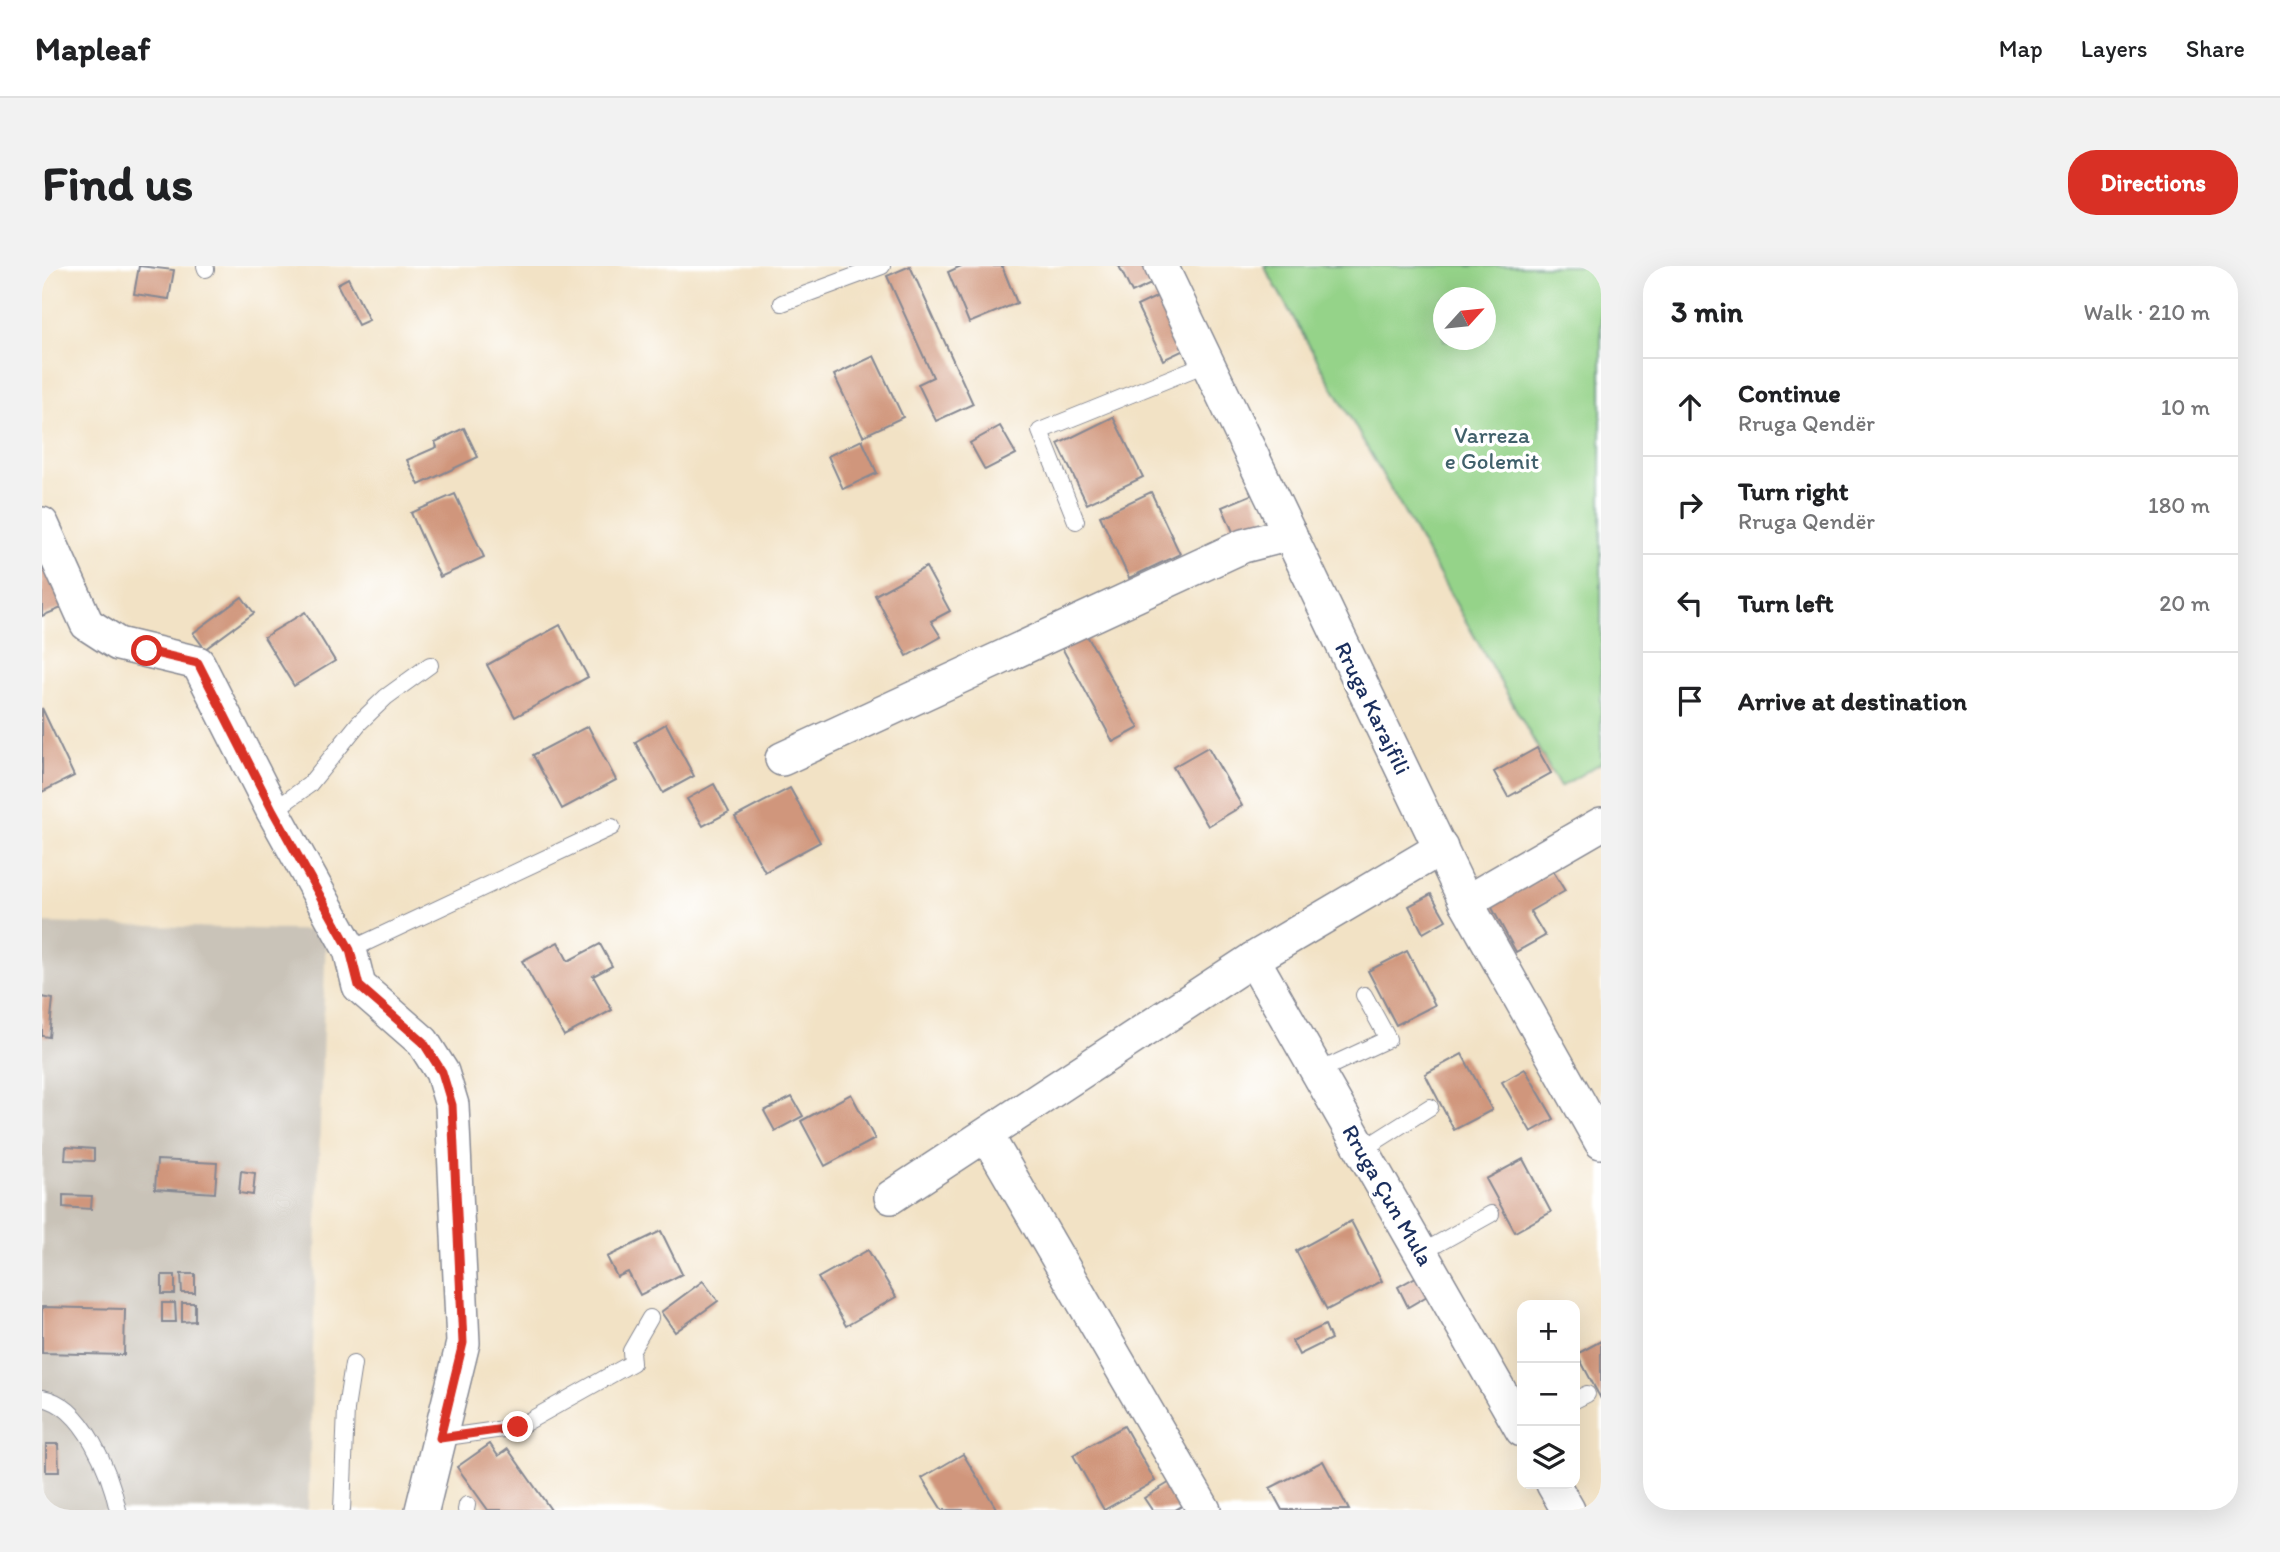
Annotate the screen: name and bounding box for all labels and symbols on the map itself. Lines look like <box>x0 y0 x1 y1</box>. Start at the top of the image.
north arrow <box>1433 287 1496 350</box>
park label: Varreza e Golemit <box>1445 421 1540 475</box>
route start <box>131 635 162 666</box>
street label: Rruga Karajfili <box>1329 637 1417 779</box>
street label: Rruga Çun Mula <box>1336 1119 1440 1271</box>
route end <box>502 1411 533 1442</box>

